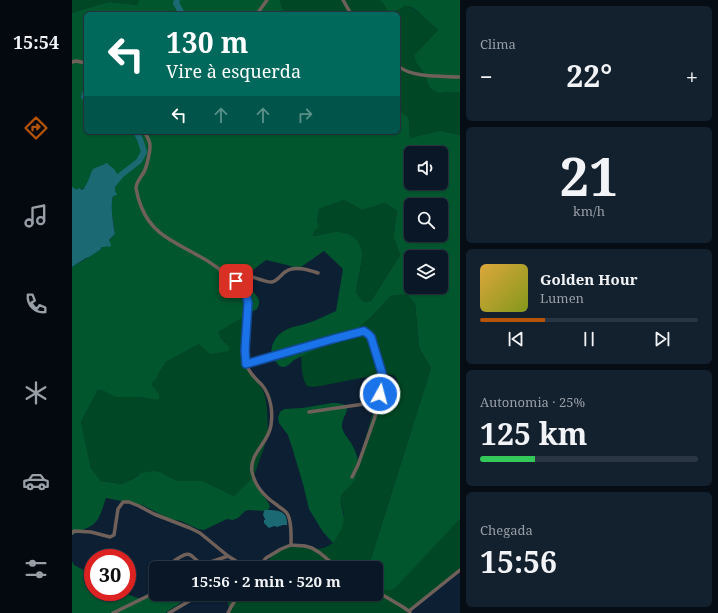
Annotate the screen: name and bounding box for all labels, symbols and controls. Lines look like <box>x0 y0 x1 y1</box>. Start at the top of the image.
text: 130 m <box>166 23 248 61</box>
icon: left <box>100 28 152 80</box>
text: 15:54 <box>13 30 59 54</box>
text: Clima <box>480 35 516 53</box>
text: 22° <box>566 55 612 96</box>
text: Vire à esquerda <box>166 59 301 83</box>
text: − <box>480 61 493 91</box>
text: + <box>686 61 698 91</box>
icon: left <box>168 104 190 126</box>
icon: ahead <box>210 104 232 126</box>
icon: ahead <box>252 104 274 126</box>
icon: right <box>294 104 316 126</box>
icon: directions <box>22 114 50 142</box>
text: 21 <box>560 140 618 211</box>
map controls <box>404 146 448 294</box>
button: sound <box>404 146 448 190</box>
button: search <box>404 198 448 242</box>
icon: music <box>22 202 50 230</box>
text: km/h <box>573 202 605 220</box>
button: layers <box>404 250 448 294</box>
pin <box>219 264 253 298</box>
text: Golden Hour <box>540 269 638 289</box>
icon: arrive <box>225 270 247 292</box>
text: Lumen <box>540 289 584 307</box>
icon: phone <box>22 290 50 318</box>
icon: previous <box>505 328 527 350</box>
icon: pause <box>578 328 600 350</box>
icon: next <box>651 328 673 350</box>
position arrow <box>359 373 401 415</box>
icon: climate <box>22 379 50 407</box>
text: Autonomia · 25% <box>480 393 585 411</box>
text: 125 km <box>480 413 587 454</box>
icon: car <box>22 467 50 495</box>
text: Chegada <box>480 521 533 539</box>
text: 15:56 <box>480 541 557 582</box>
speed limit sign: 30 <box>84 549 136 601</box>
icon: filters <box>22 555 50 583</box>
text: 15:56 · 2 min · 520 m <box>191 571 341 591</box>

